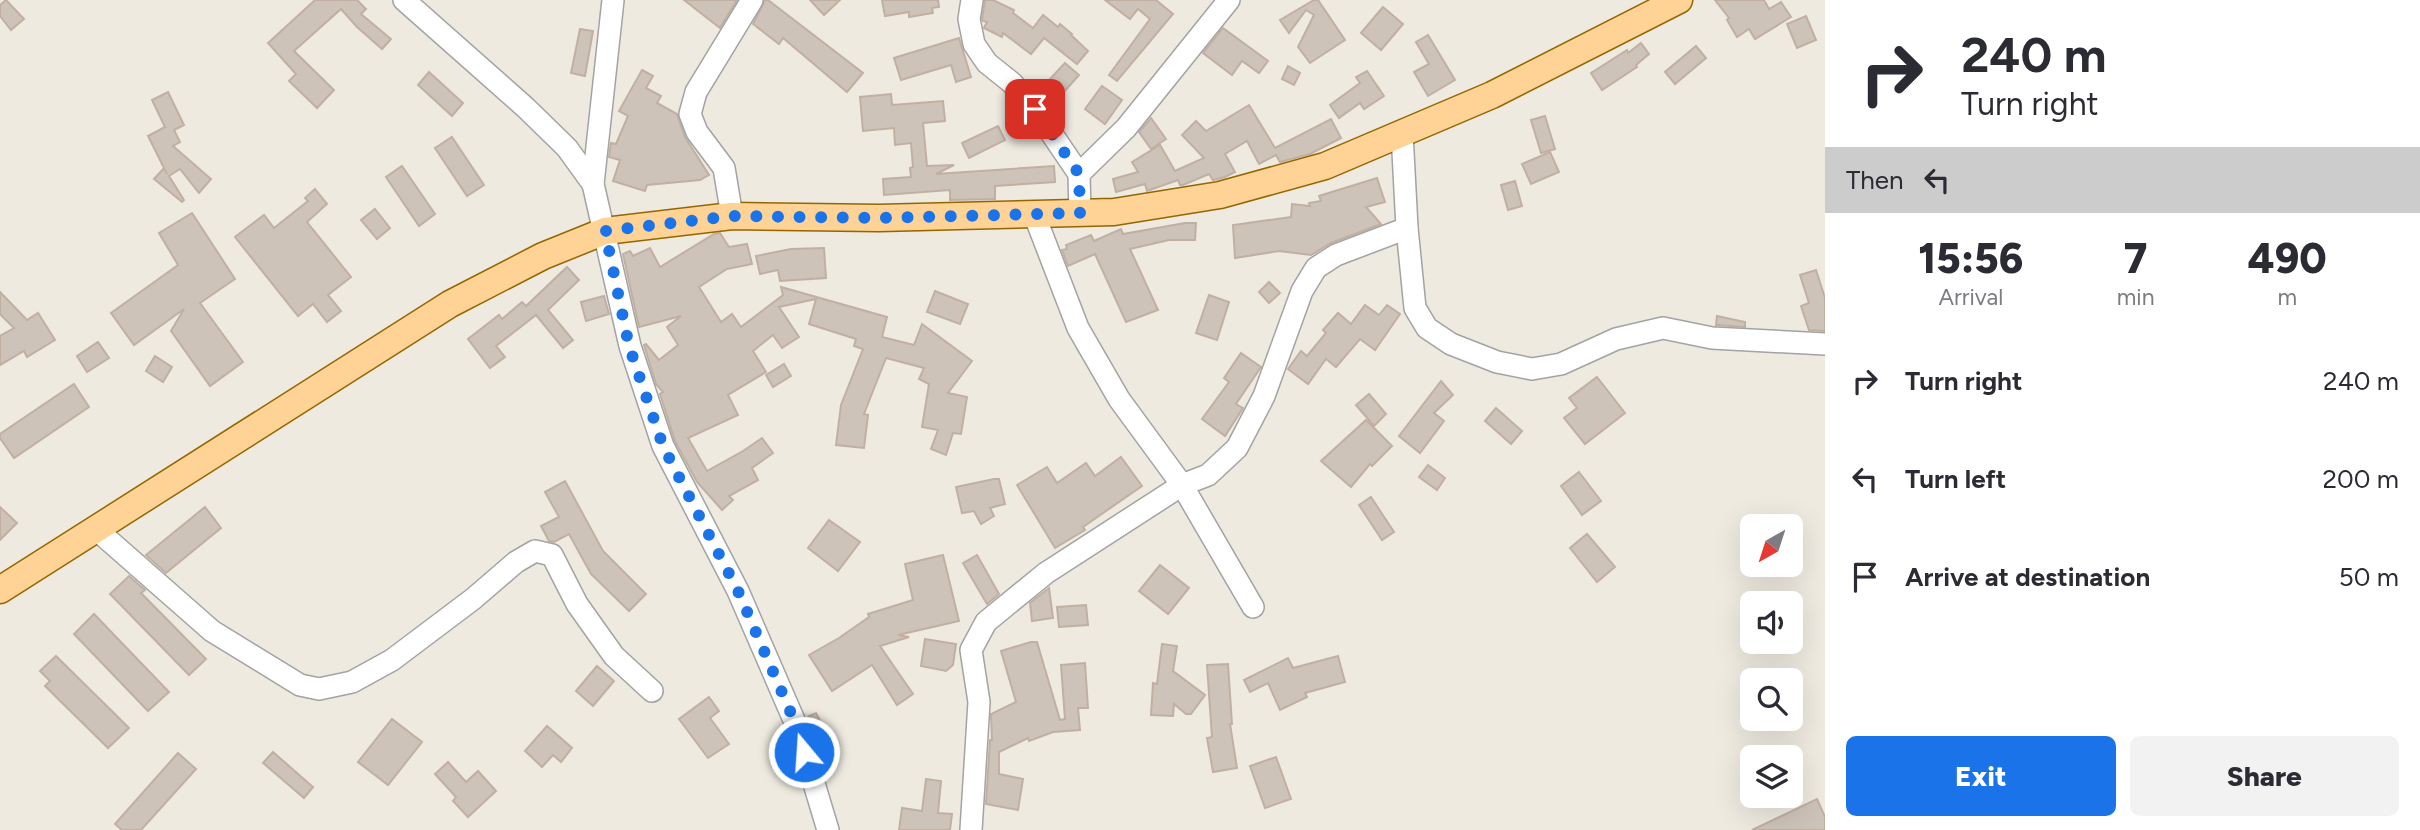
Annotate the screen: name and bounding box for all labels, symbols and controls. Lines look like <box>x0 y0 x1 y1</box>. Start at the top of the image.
text: 240 m <box>1961 25 2107 84</box>
icon: right <box>1846 28 1937 119</box>
pin <box>1005 79 1065 139</box>
text: Turn right <box>1961 85 2099 123</box>
icon: arrive <box>1016 90 1054 128</box>
icon: left <box>1918 161 1956 199</box>
text: Then <box>1846 164 1904 196</box>
text: 15:56 <box>1918 233 2023 284</box>
text: 7 <box>2124 233 2147 284</box>
text: 490 <box>2248 233 2327 284</box>
text: Arrival <box>1938 283 2003 311</box>
text: min <box>2117 283 2155 311</box>
text: m <box>2277 283 2297 311</box>
icon: right <box>1846 362 1884 400</box>
text: Turn right <box>1905 365 2022 397</box>
text: 240 m <box>2323 365 2399 397</box>
icon: left <box>1846 460 1884 498</box>
text: Turn left <box>1905 463 2006 495</box>
text: 200 m <box>2323 463 2399 495</box>
north arrow <box>1740 514 1802 578</box>
map controls <box>1740 514 1803 808</box>
icon: arrive <box>1846 558 1884 596</box>
text: Arrive at destination <box>1905 561 2150 593</box>
text: 50 m <box>2339 561 2399 593</box>
button: sound <box>1740 591 1803 654</box>
button: search <box>1740 668 1803 731</box>
position arrow <box>767 715 841 789</box>
button: Exit <box>1846 736 2116 816</box>
button: Share <box>2130 736 2399 816</box>
button: layers <box>1740 745 1803 808</box>

